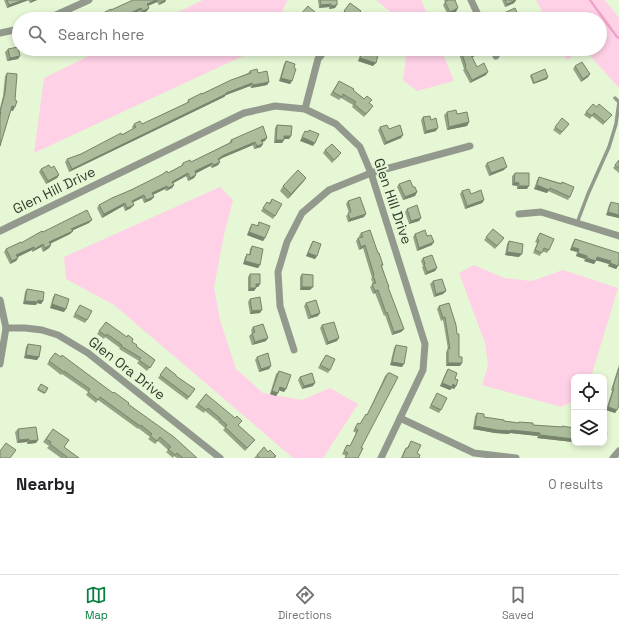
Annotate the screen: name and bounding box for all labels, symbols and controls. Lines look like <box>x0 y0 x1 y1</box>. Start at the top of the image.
search box <box>12 12 607 56</box>
icon: search <box>26 23 48 45</box>
text: Search here <box>58 25 144 44</box>
street label: Glen Hill Drive <box>370 156 416 246</box>
street label: Glen Hill Drive <box>10 162 98 218</box>
street label: Glen Ora Drive <box>85 332 169 404</box>
map controls <box>571 374 607 446</box>
button: locate <box>571 374 607 410</box>
button: layers <box>571 410 607 446</box>
text: Nearby <box>16 473 75 495</box>
text: 0 results <box>548 476 603 493</box>
tab: Map <box>85 584 108 622</box>
tab: Directions <box>278 584 332 622</box>
tab: Saved <box>502 584 534 622</box>

